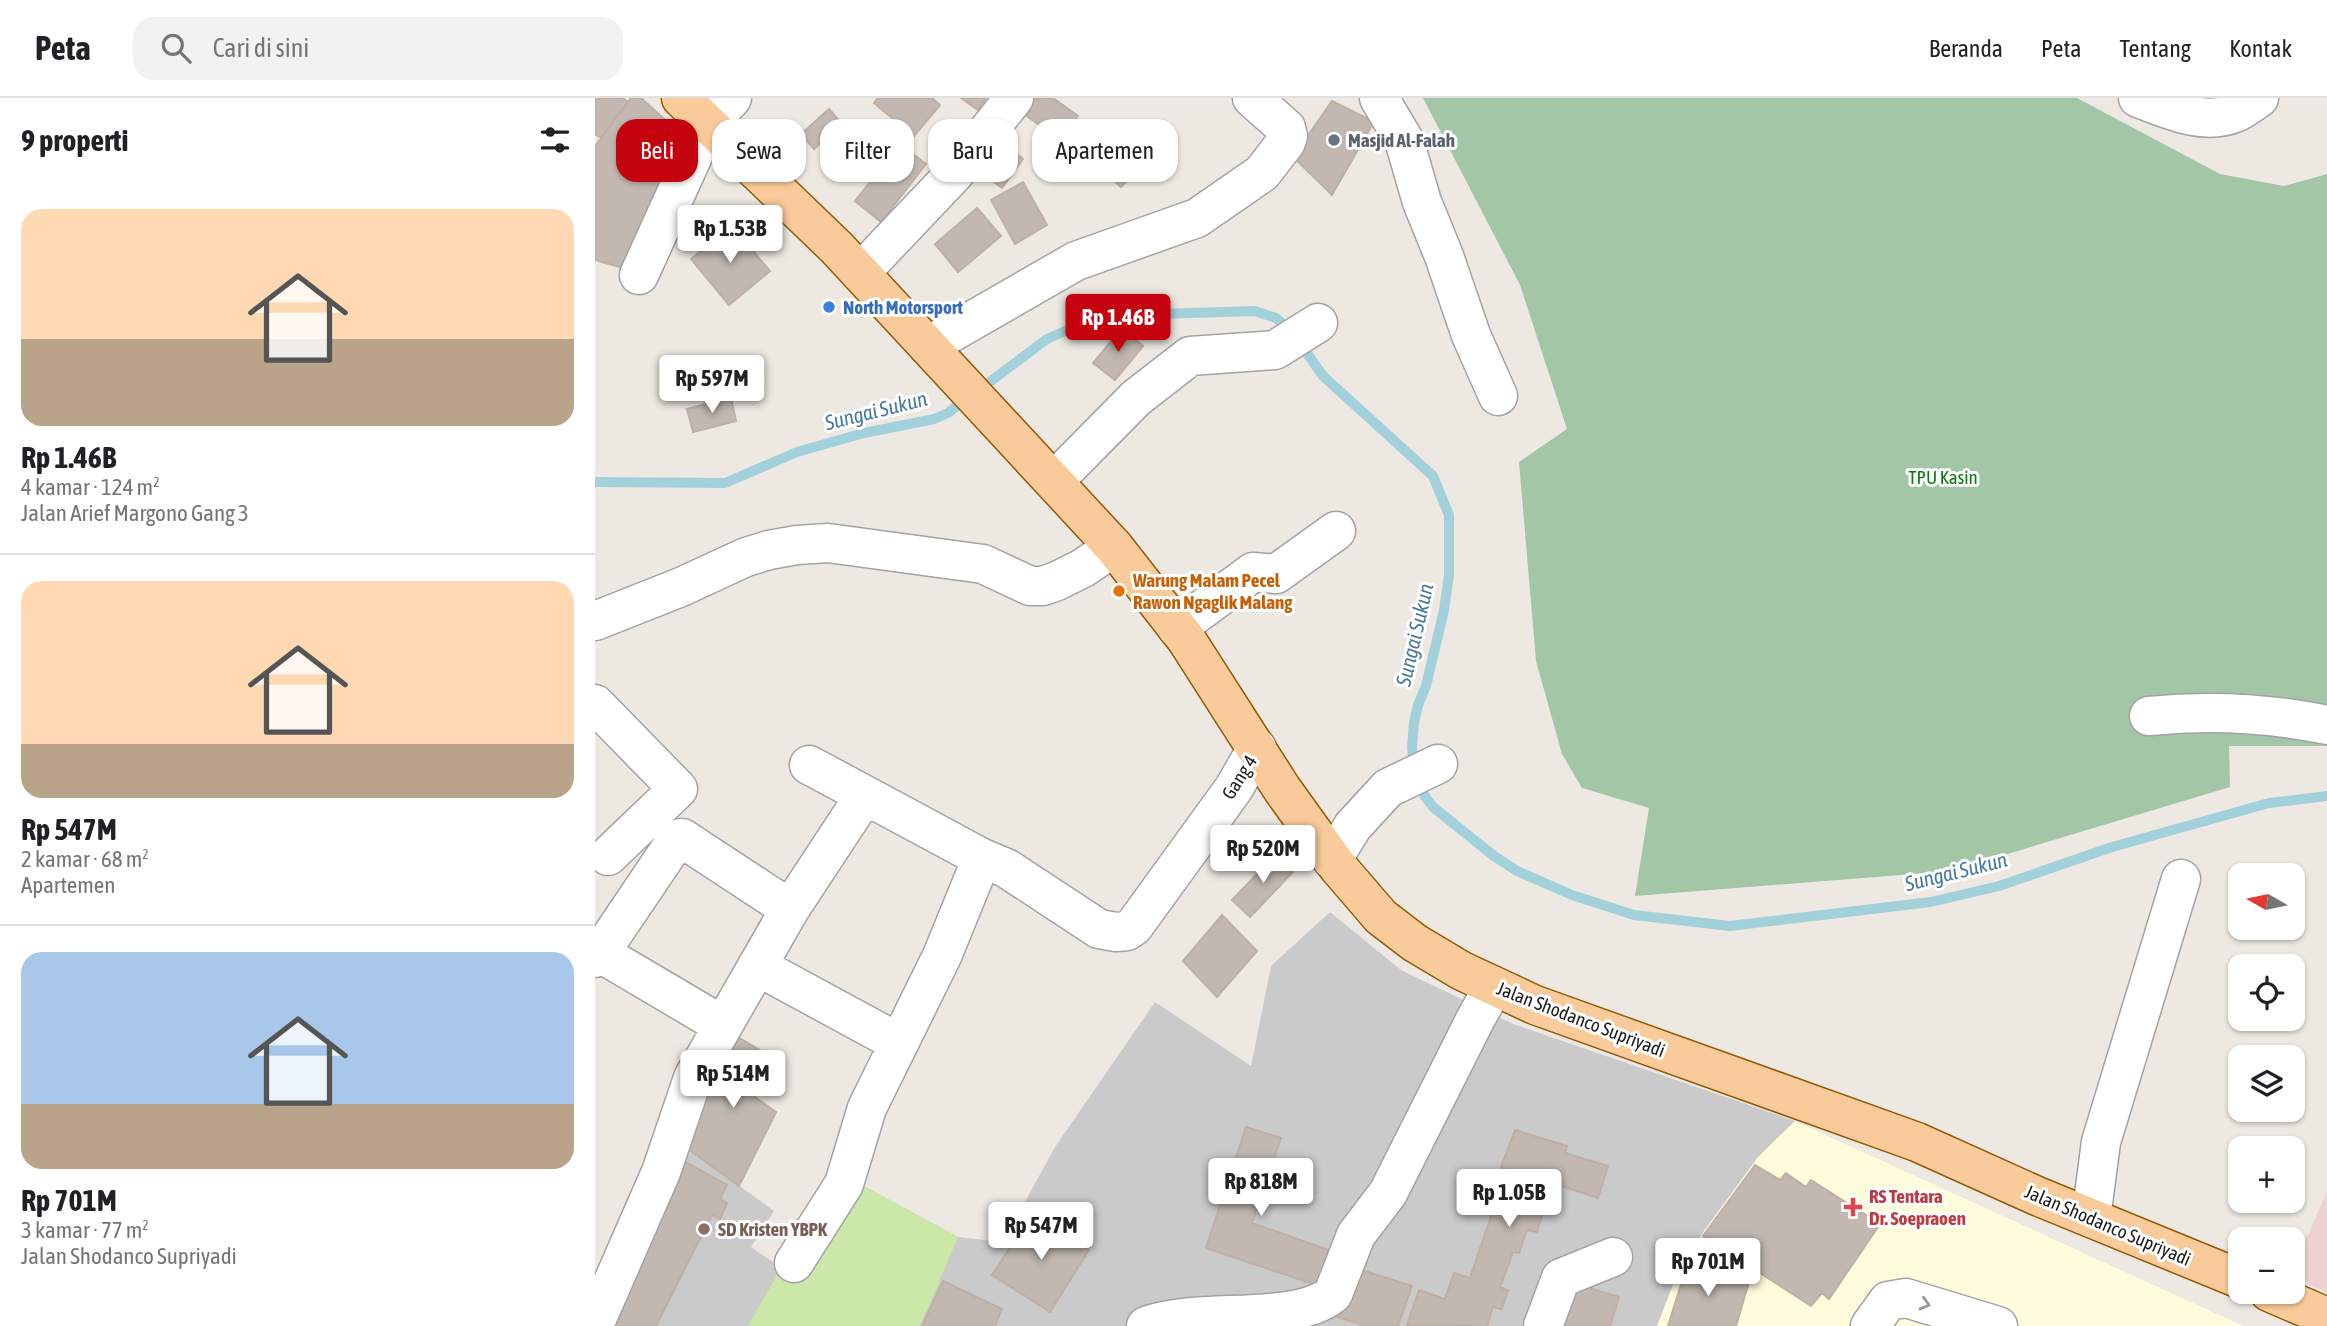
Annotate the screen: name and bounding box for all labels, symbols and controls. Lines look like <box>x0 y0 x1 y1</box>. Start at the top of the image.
search box <box>133 17 623 80</box>
text: Peta <box>35 29 91 67</box>
icon: search <box>157 29 195 67</box>
text: Cari di sini <box>213 33 309 63</box>
text: Beranda <box>1929 35 2003 62</box>
text: Peta <box>2041 35 2081 62</box>
text: Tentang <box>2119 35 2191 62</box>
text: Kontak <box>2229 35 2292 62</box>
chip: Beli <box>616 119 698 182</box>
chip: Sewa <box>712 119 806 182</box>
chip: Filter <box>820 119 914 182</box>
chip: Baru <box>928 119 1018 182</box>
chip: Apartemen <box>1032 119 1178 182</box>
icon: filters <box>536 121 574 159</box>
text: 9 properti <box>21 123 128 157</box>
place label: Masjid Al-Falah <box>1348 129 1455 151</box>
marker: Masjid Al-Falah <box>1326 132 1342 148</box>
pin: Rp 1.53B <box>658 206 802 265</box>
text: Rp 1.53B <box>694 215 766 241</box>
icon: home <box>235 255 361 381</box>
pin: Rp 1.46B <box>1046 294 1190 354</box>
place label: North Motorsport <box>843 296 963 318</box>
marker: North Motorsport <box>821 299 837 315</box>
text: Rp 1.46B <box>1082 304 1154 330</box>
pin: Rp 597M <box>647 356 777 415</box>
text: Rp 597M <box>675 365 749 391</box>
water label: Sungai Sukun <box>821 386 929 435</box>
text: Rp 1.46B <box>21 440 116 474</box>
park label: TPU Kasin <box>1908 466 1978 488</box>
text: 4 kamar · 124 m² <box>21 474 160 500</box>
text: Jalan Arief Margono Gang 3 <box>21 500 249 526</box>
place label: Warung Malam Pecel Rawon Ngaglik Malang <box>1132 569 1293 613</box>
water label: Sungai Sukun <box>1390 581 1437 689</box>
marker: Warung Malam Pecel Rawon Ngaglik Malang <box>1111 583 1127 599</box>
icon: home <box>235 627 361 753</box>
street label: Gang 4 <box>1217 751 1261 803</box>
text: Rp 547M <box>21 812 117 846</box>
pin: Rp 520M <box>1198 826 1328 885</box>
text: Rp 520M <box>1226 835 1300 861</box>
text: 2 kamar · 68 m² <box>21 846 149 872</box>
water label: Sungai Sukun <box>1901 847 2009 896</box>
north arrow <box>2228 863 2305 940</box>
map controls <box>2228 863 2305 1304</box>
text: Apartemen <box>21 872 115 898</box>
button: locate <box>2228 954 2305 1031</box>
street label: Jalan Shodanco Supriyadi <box>1494 977 1668 1061</box>
icon: home <box>235 998 361 1124</box>
button: layers <box>2228 1045 2305 1122</box>
pin: Rp 514M <box>668 1051 798 1110</box>
text: Rp 514M <box>696 1060 770 1086</box>
button: + <box>2228 1136 2305 1213</box>
pin: Rp 818M <box>1196 1158 1326 1218</box>
text: Rp 818M <box>1224 1168 1298 1194</box>
pin: Rp 1.05B <box>1437 1170 1581 1229</box>
text: Rp 1.05B <box>1473 1179 1545 1205</box>
street label: Jalan Shodanco Supriyadi <box>2022 1180 2194 1270</box>
text: Rp 701M <box>21 1183 117 1217</box>
place label: RS Tentara Dr. Soepraoen <box>1869 1185 1966 1229</box>
marker: RS Tentara Dr. Soepraoen <box>1843 1197 1863 1217</box>
pin: Rp 547M <box>976 1202 1106 1262</box>
text: Rp 547M <box>1004 1212 1078 1238</box>
text: 3 kamar · 77 m² <box>21 1217 149 1243</box>
place label: SD Kristen YBPK <box>718 1218 828 1240</box>
marker: SD Kristen YBPK <box>696 1221 712 1237</box>
button: − <box>2228 1227 2305 1304</box>
pin: Rp 701M <box>1643 1238 1773 1298</box>
text: Jalan Shodanco Supriyadi <box>21 1243 237 1269</box>
text: Rp 701M <box>1671 1248 1745 1274</box>
one-way arrow <box>1918 1295 1930 1310</box>

